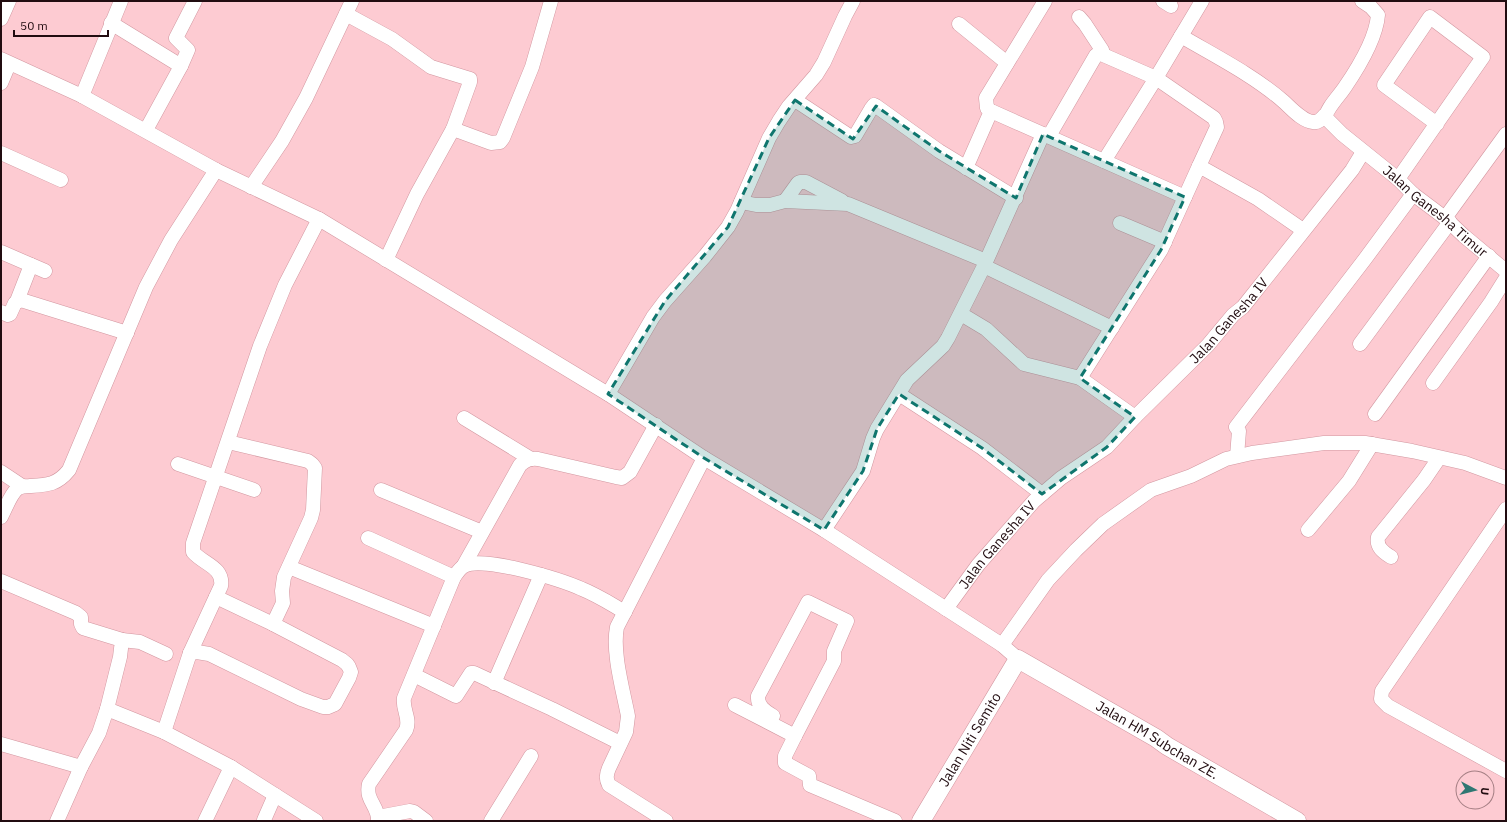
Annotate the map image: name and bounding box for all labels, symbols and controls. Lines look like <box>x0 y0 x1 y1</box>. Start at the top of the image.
scale bar <box>14 12 108 38</box>
text: 50 m <box>20 18 48 33</box>
street label: Jalan Ganesha Timur <box>1379 161 1491 261</box>
street label: Jalan Ganesha IV <box>1185 274 1272 367</box>
street label: Jalan Ganesha IV <box>955 497 1039 592</box>
street label: Jalan Niti Semito <box>935 689 1005 790</box>
street label: Jalan HM Subchan ZE. <box>1093 697 1222 783</box>
north arrow <box>1455 770 1495 810</box>
text: U <box>1478 787 1492 796</box>

